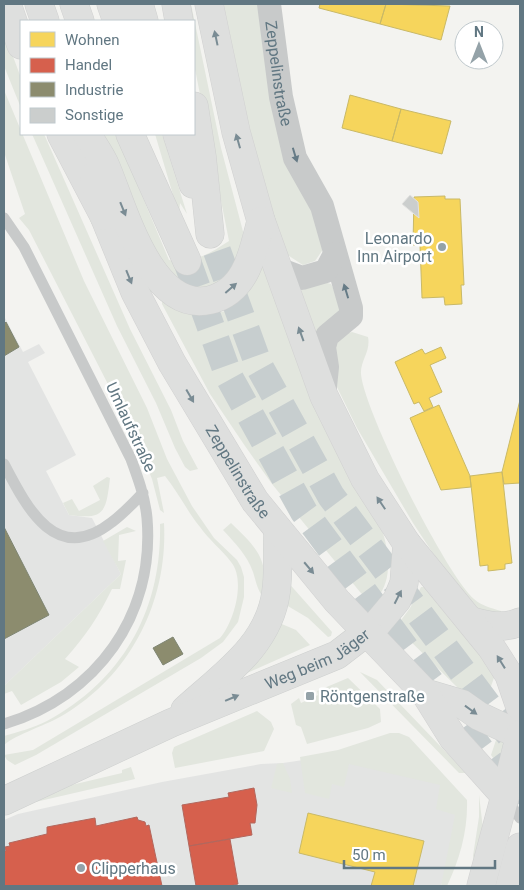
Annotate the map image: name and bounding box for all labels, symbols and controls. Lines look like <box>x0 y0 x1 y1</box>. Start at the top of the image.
street label: Zeppelinstraße <box>262 19 297 128</box>
legend <box>20 20 195 135</box>
north arrow <box>454 20 504 70</box>
text: N <box>474 24 484 40</box>
one-way arrow <box>212 29 220 45</box>
text: Wohnen <box>65 31 119 49</box>
text: Handel <box>65 56 112 74</box>
text: Industrie <box>65 81 123 99</box>
text: Sonstige <box>65 106 123 124</box>
one-way arrow <box>234 133 242 148</box>
one-way arrow <box>292 148 300 163</box>
one-way arrow <box>119 202 127 217</box>
place label: Leonardo Inn Airport <box>357 229 432 266</box>
marker: Leonardo Inn Airport <box>436 241 448 253</box>
one-way arrow <box>126 270 134 284</box>
one-way arrow <box>225 283 237 294</box>
one-way arrow <box>341 283 349 298</box>
one-way arrow <box>297 326 305 341</box>
street label: Umlaufstraße <box>102 379 160 475</box>
one-way arrow <box>186 388 194 403</box>
street label: Zeppelinstraße <box>202 422 275 522</box>
one-way arrow <box>376 497 385 510</box>
one-way arrow <box>303 562 315 574</box>
one-way arrow <box>394 590 402 604</box>
street label: Weg beim Jäger <box>262 624 373 693</box>
one-way arrow <box>496 656 505 669</box>
place label: Röntgenstraße <box>320 687 425 706</box>
marker: Röntgenstraße <box>304 690 316 702</box>
one-way arrow <box>225 693 239 701</box>
one-way arrow <box>464 705 478 715</box>
scale bar <box>344 838 495 870</box>
text: 50 m <box>352 846 386 864</box>
place label: Clipperhaus <box>91 859 176 878</box>
marker: Clipperhaus <box>75 862 87 874</box>

